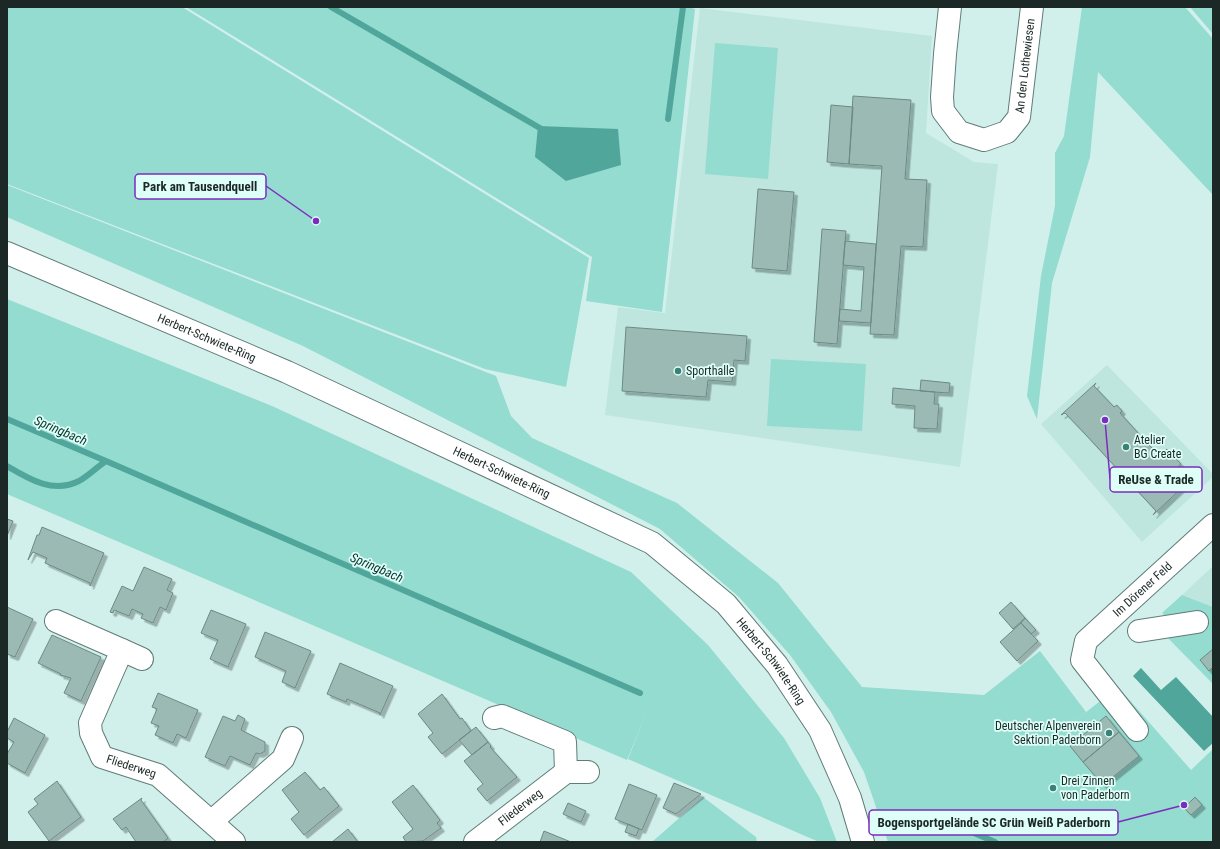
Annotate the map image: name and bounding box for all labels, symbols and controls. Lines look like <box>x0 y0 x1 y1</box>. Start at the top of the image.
street label: An den Lothewiesen <box>1012 18 1038 114</box>
callout: Park am Tausendquell <box>135 174 266 199</box>
text: Park am Tausendquell <box>143 179 257 194</box>
street label: Herbert-Schwiete-Ring <box>155 311 258 365</box>
place label: Sporthalle <box>686 364 735 378</box>
marker: Sporthalle <box>673 366 683 376</box>
water label: Springbach <box>32 413 90 448</box>
place label: Atelier BG Create <box>1134 433 1182 461</box>
marker: Atelier BG Create <box>1121 442 1131 452</box>
street label: Herbert-Schwiete-Ring <box>451 444 552 501</box>
callout: ReUse & Trade <box>1110 467 1202 492</box>
text: ReUse & Trade <box>1118 472 1194 487</box>
water label: Springbach <box>348 550 406 585</box>
street label: Im Dörener Feld <box>1110 559 1175 620</box>
street label: Herbert-Schwiete-Ring <box>733 615 808 707</box>
place label: Deutscher Alpenverein Sektion Paderborn <box>995 719 1101 747</box>
marker: Deutscher Alpenverein Sektion Paderborn <box>1104 728 1114 738</box>
street label: Fliederweg <box>105 752 158 781</box>
place label: Drei Zinnen von Paderborn <box>1061 774 1130 802</box>
marker: Drei Zinnen von Paderborn <box>1048 783 1058 793</box>
street label: Fliederweg <box>495 786 545 829</box>
callout: Bogensportgelände SC Grün Weiß Paderborn <box>869 810 1118 835</box>
text: Bogensportgelände SC Grün Weiß Paderborn <box>878 815 1111 830</box>

